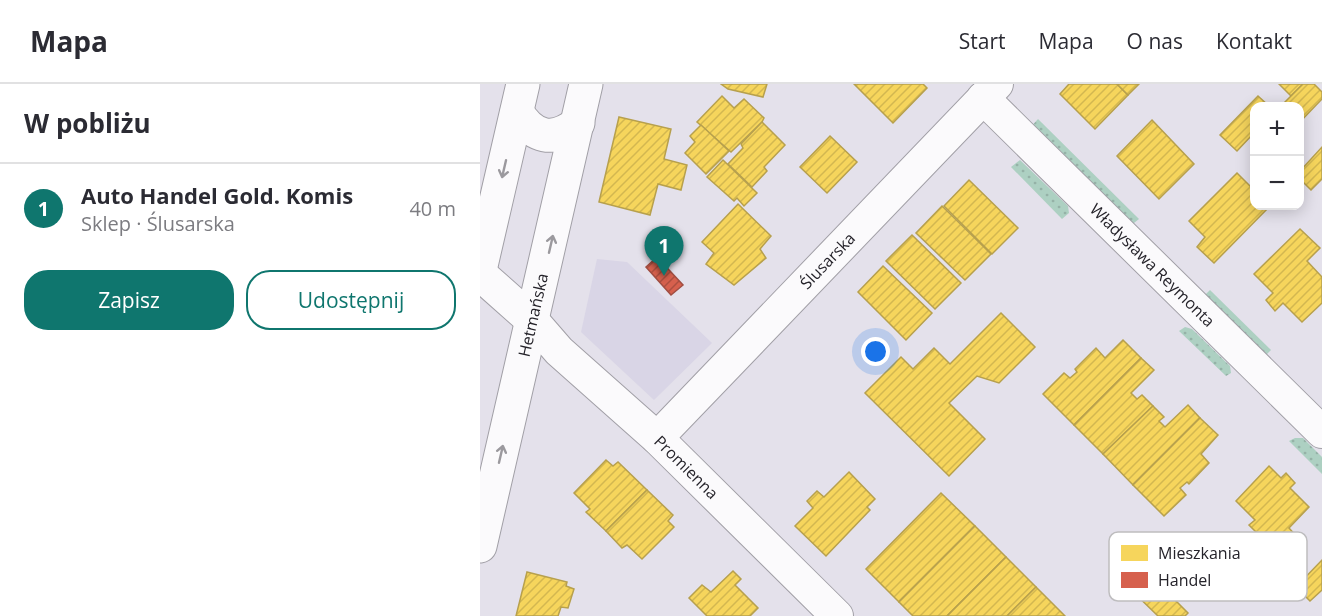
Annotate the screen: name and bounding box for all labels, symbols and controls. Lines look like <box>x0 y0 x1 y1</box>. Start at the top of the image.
text: Mapa <box>30 22 108 60</box>
text: Start <box>959 27 1006 55</box>
text: Mapa <box>1039 27 1094 55</box>
text: O nas <box>1127 27 1183 55</box>
text: Kontakt <box>1216 27 1292 55</box>
map controls <box>1250 102 1304 210</box>
button: + <box>1250 102 1304 156</box>
text: W pobliżu <box>24 105 151 141</box>
button: − <box>1250 156 1304 210</box>
one-way arrow <box>497 159 509 178</box>
text: Auto Handel Gold. Komis <box>81 180 353 210</box>
text: 1 <box>38 195 49 222</box>
text: 40 m <box>409 195 456 222</box>
street label: Władysława Reymonta <box>1085 199 1220 332</box>
text: Sklep · Ślusarska <box>81 210 235 237</box>
pin: 1 <box>644 226 684 276</box>
street label: Ślusarska <box>795 227 860 294</box>
one-way arrow <box>545 234 557 253</box>
button: Zapisz <box>24 270 234 330</box>
button: Udostępnij <box>246 270 456 330</box>
street label: Hetmańska <box>513 271 553 359</box>
your location <box>861 337 890 366</box>
street label: Promienna <box>649 430 723 504</box>
one-way arrow <box>496 445 508 464</box>
legend <box>1109 532 1307 601</box>
text: Mieszkania <box>1158 542 1241 564</box>
text: Handel <box>1158 569 1211 591</box>

